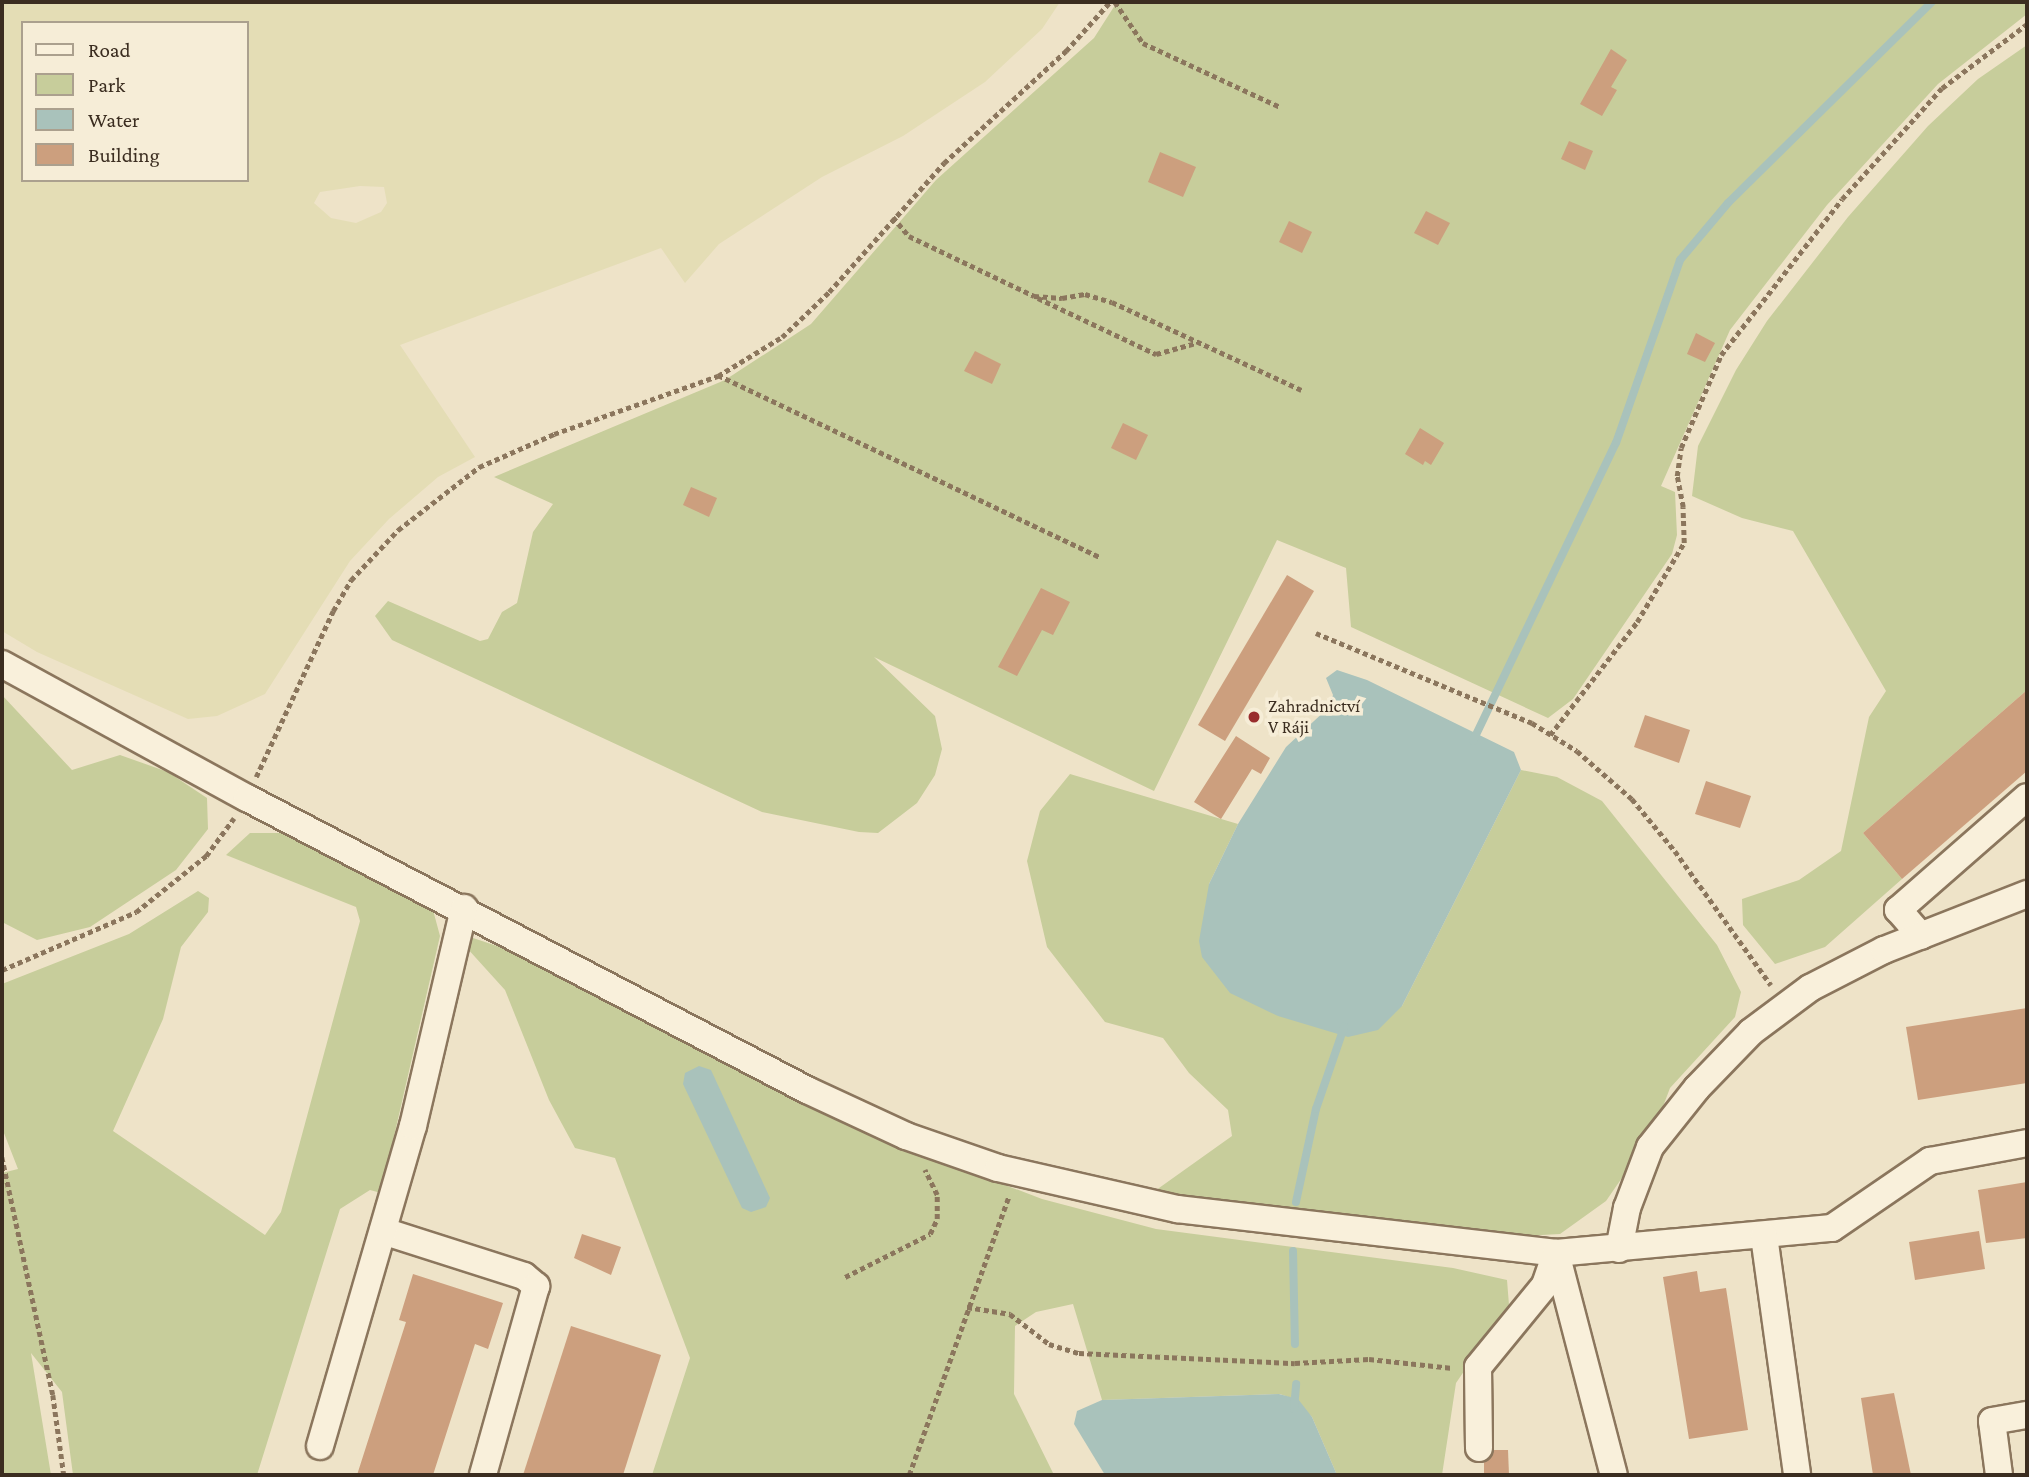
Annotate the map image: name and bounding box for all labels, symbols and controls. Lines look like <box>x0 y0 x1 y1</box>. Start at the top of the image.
legend <box>21 21 248 182</box>
text: Road <box>88 38 131 62</box>
text: Park <box>88 73 125 97</box>
text: Water <box>88 108 140 132</box>
text: Building <box>88 143 160 167</box>
place label: Zahradnictví V Ráji <box>1268 696 1360 738</box>
marker: Zahradnictví V Ráji <box>1246 709 1262 725</box>

